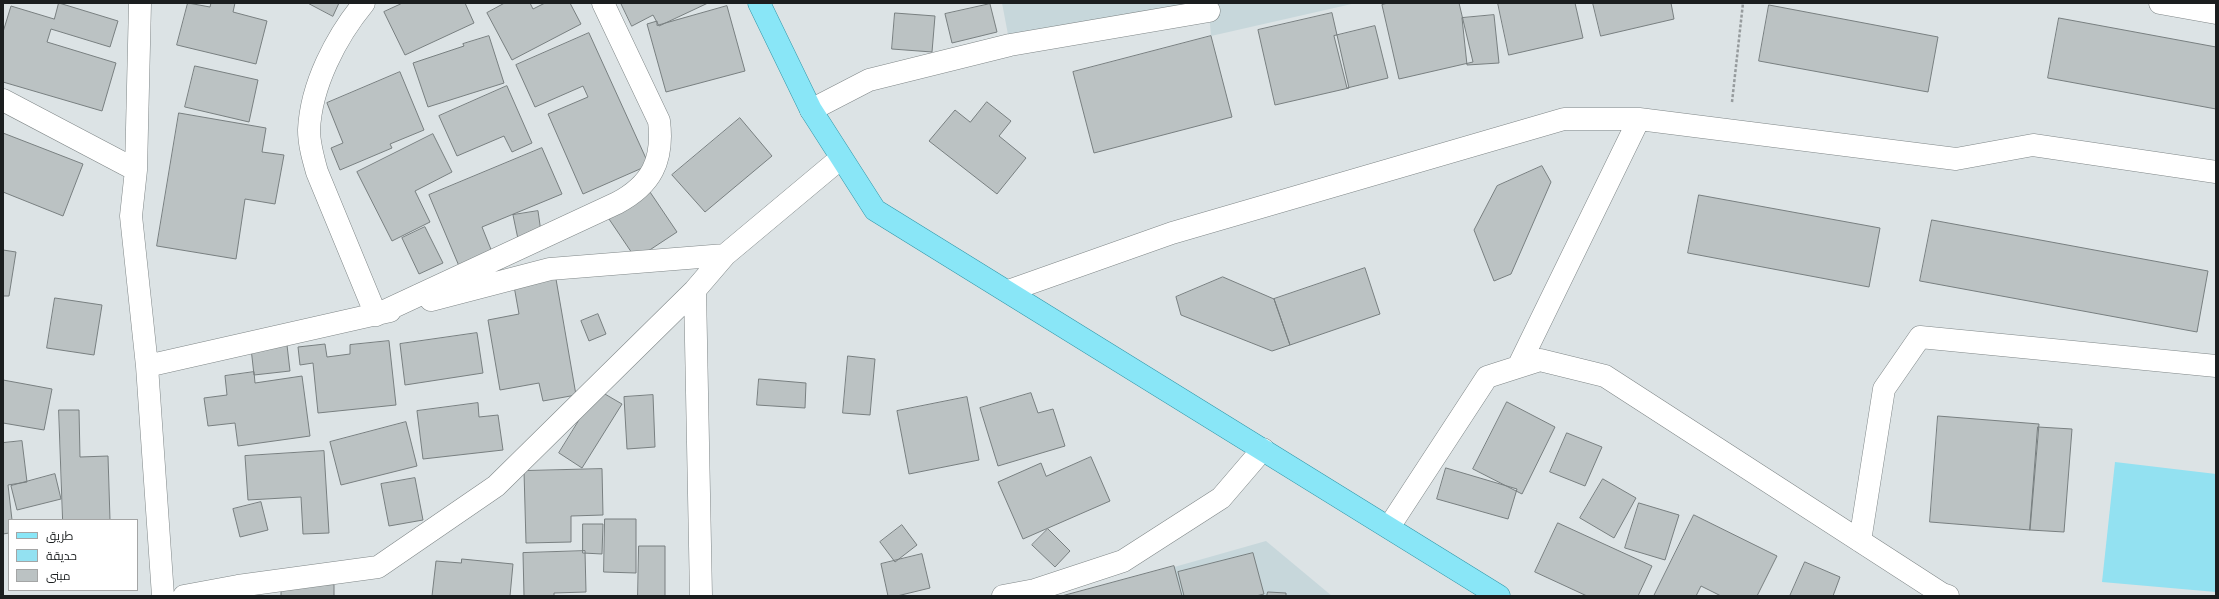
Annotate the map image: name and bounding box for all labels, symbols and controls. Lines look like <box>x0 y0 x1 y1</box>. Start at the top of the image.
legend <box>8 519 138 591</box>
text: طريق <box>46 528 73 544</box>
text: حديقة <box>46 548 77 564</box>
text: مبنى <box>46 568 71 584</box>

